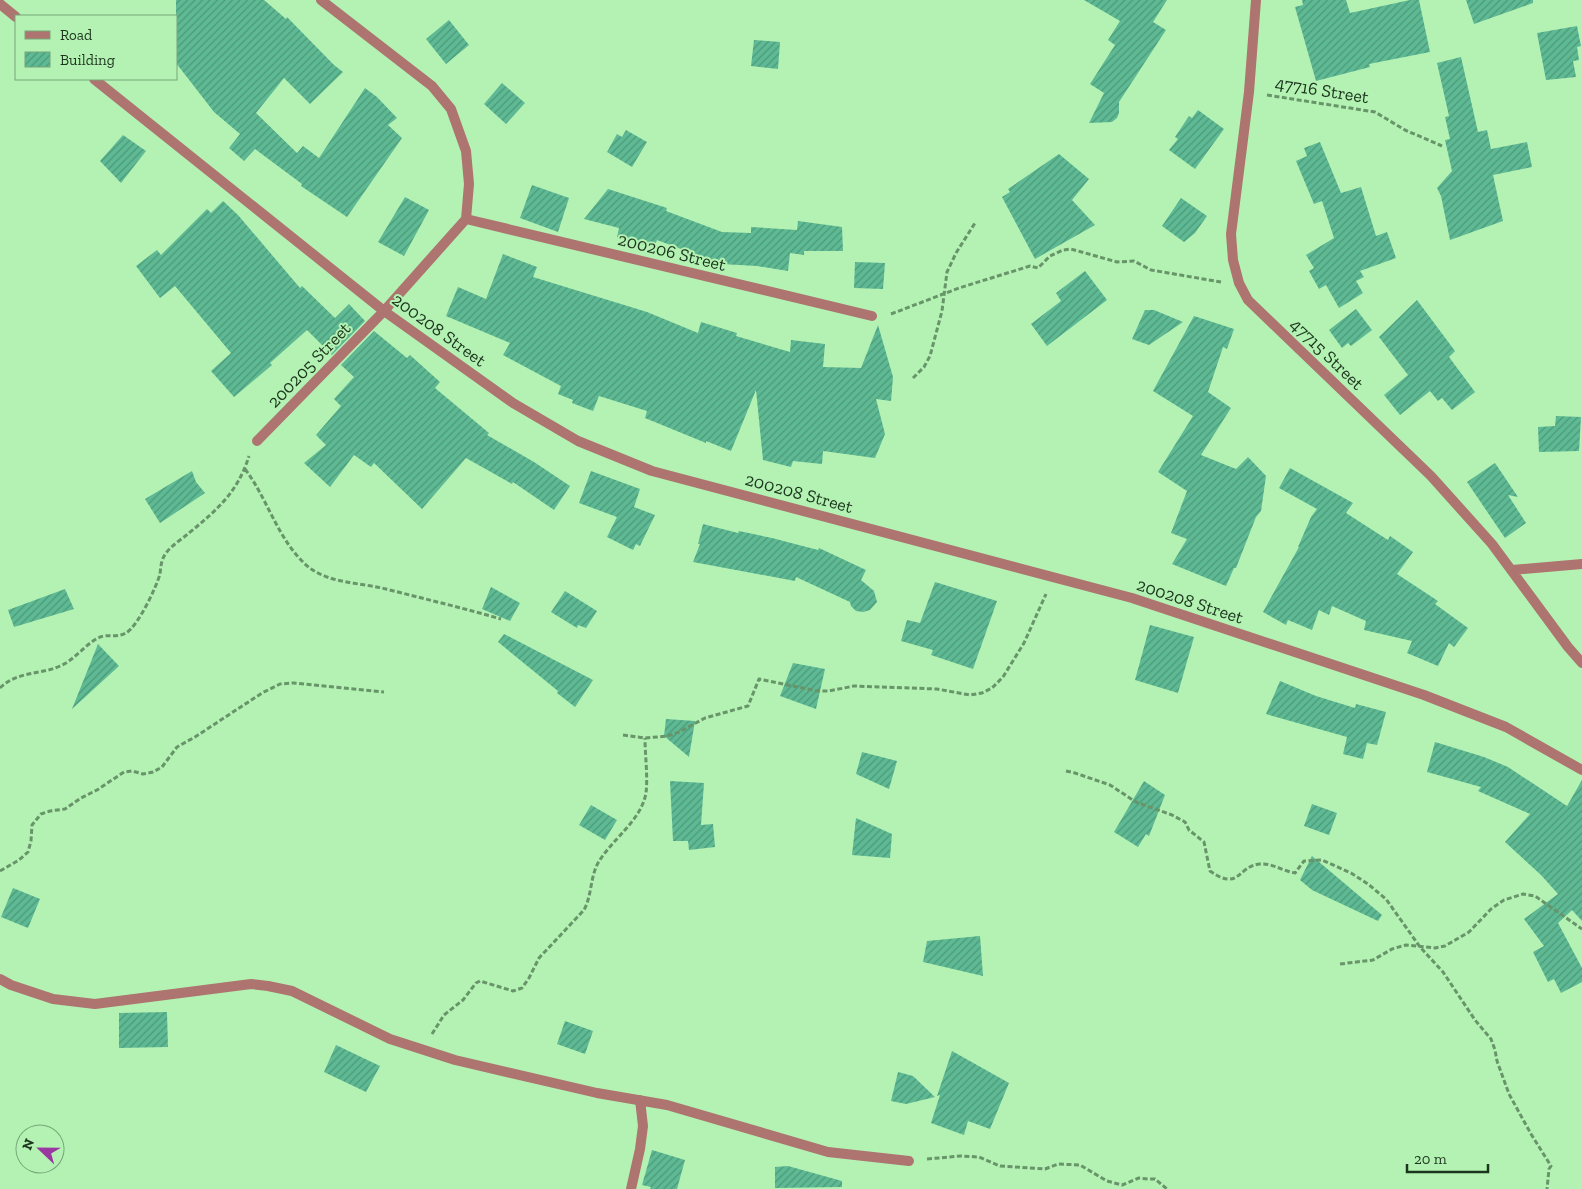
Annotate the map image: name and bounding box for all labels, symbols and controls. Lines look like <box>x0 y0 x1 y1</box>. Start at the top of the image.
legend <box>15 15 178 80</box>
text: Road <box>60 26 93 44</box>
text: Building <box>60 51 115 69</box>
street label: 47716 Street <box>1274 72 1371 108</box>
street label: 200206 Street <box>616 228 729 276</box>
street label: 200208 Street <box>388 289 491 372</box>
street label: 47715 Street <box>1286 313 1369 395</box>
street label: 200205 Street <box>263 317 355 412</box>
street label: 200208 Street <box>743 468 856 518</box>
street label: 200208 Street <box>1134 573 1246 629</box>
north arrow <box>15 1124 65 1174</box>
text: N <box>19 1136 38 1152</box>
scale bar <box>1407 1142 1488 1174</box>
text: 20 m <box>1414 1150 1447 1168</box>

